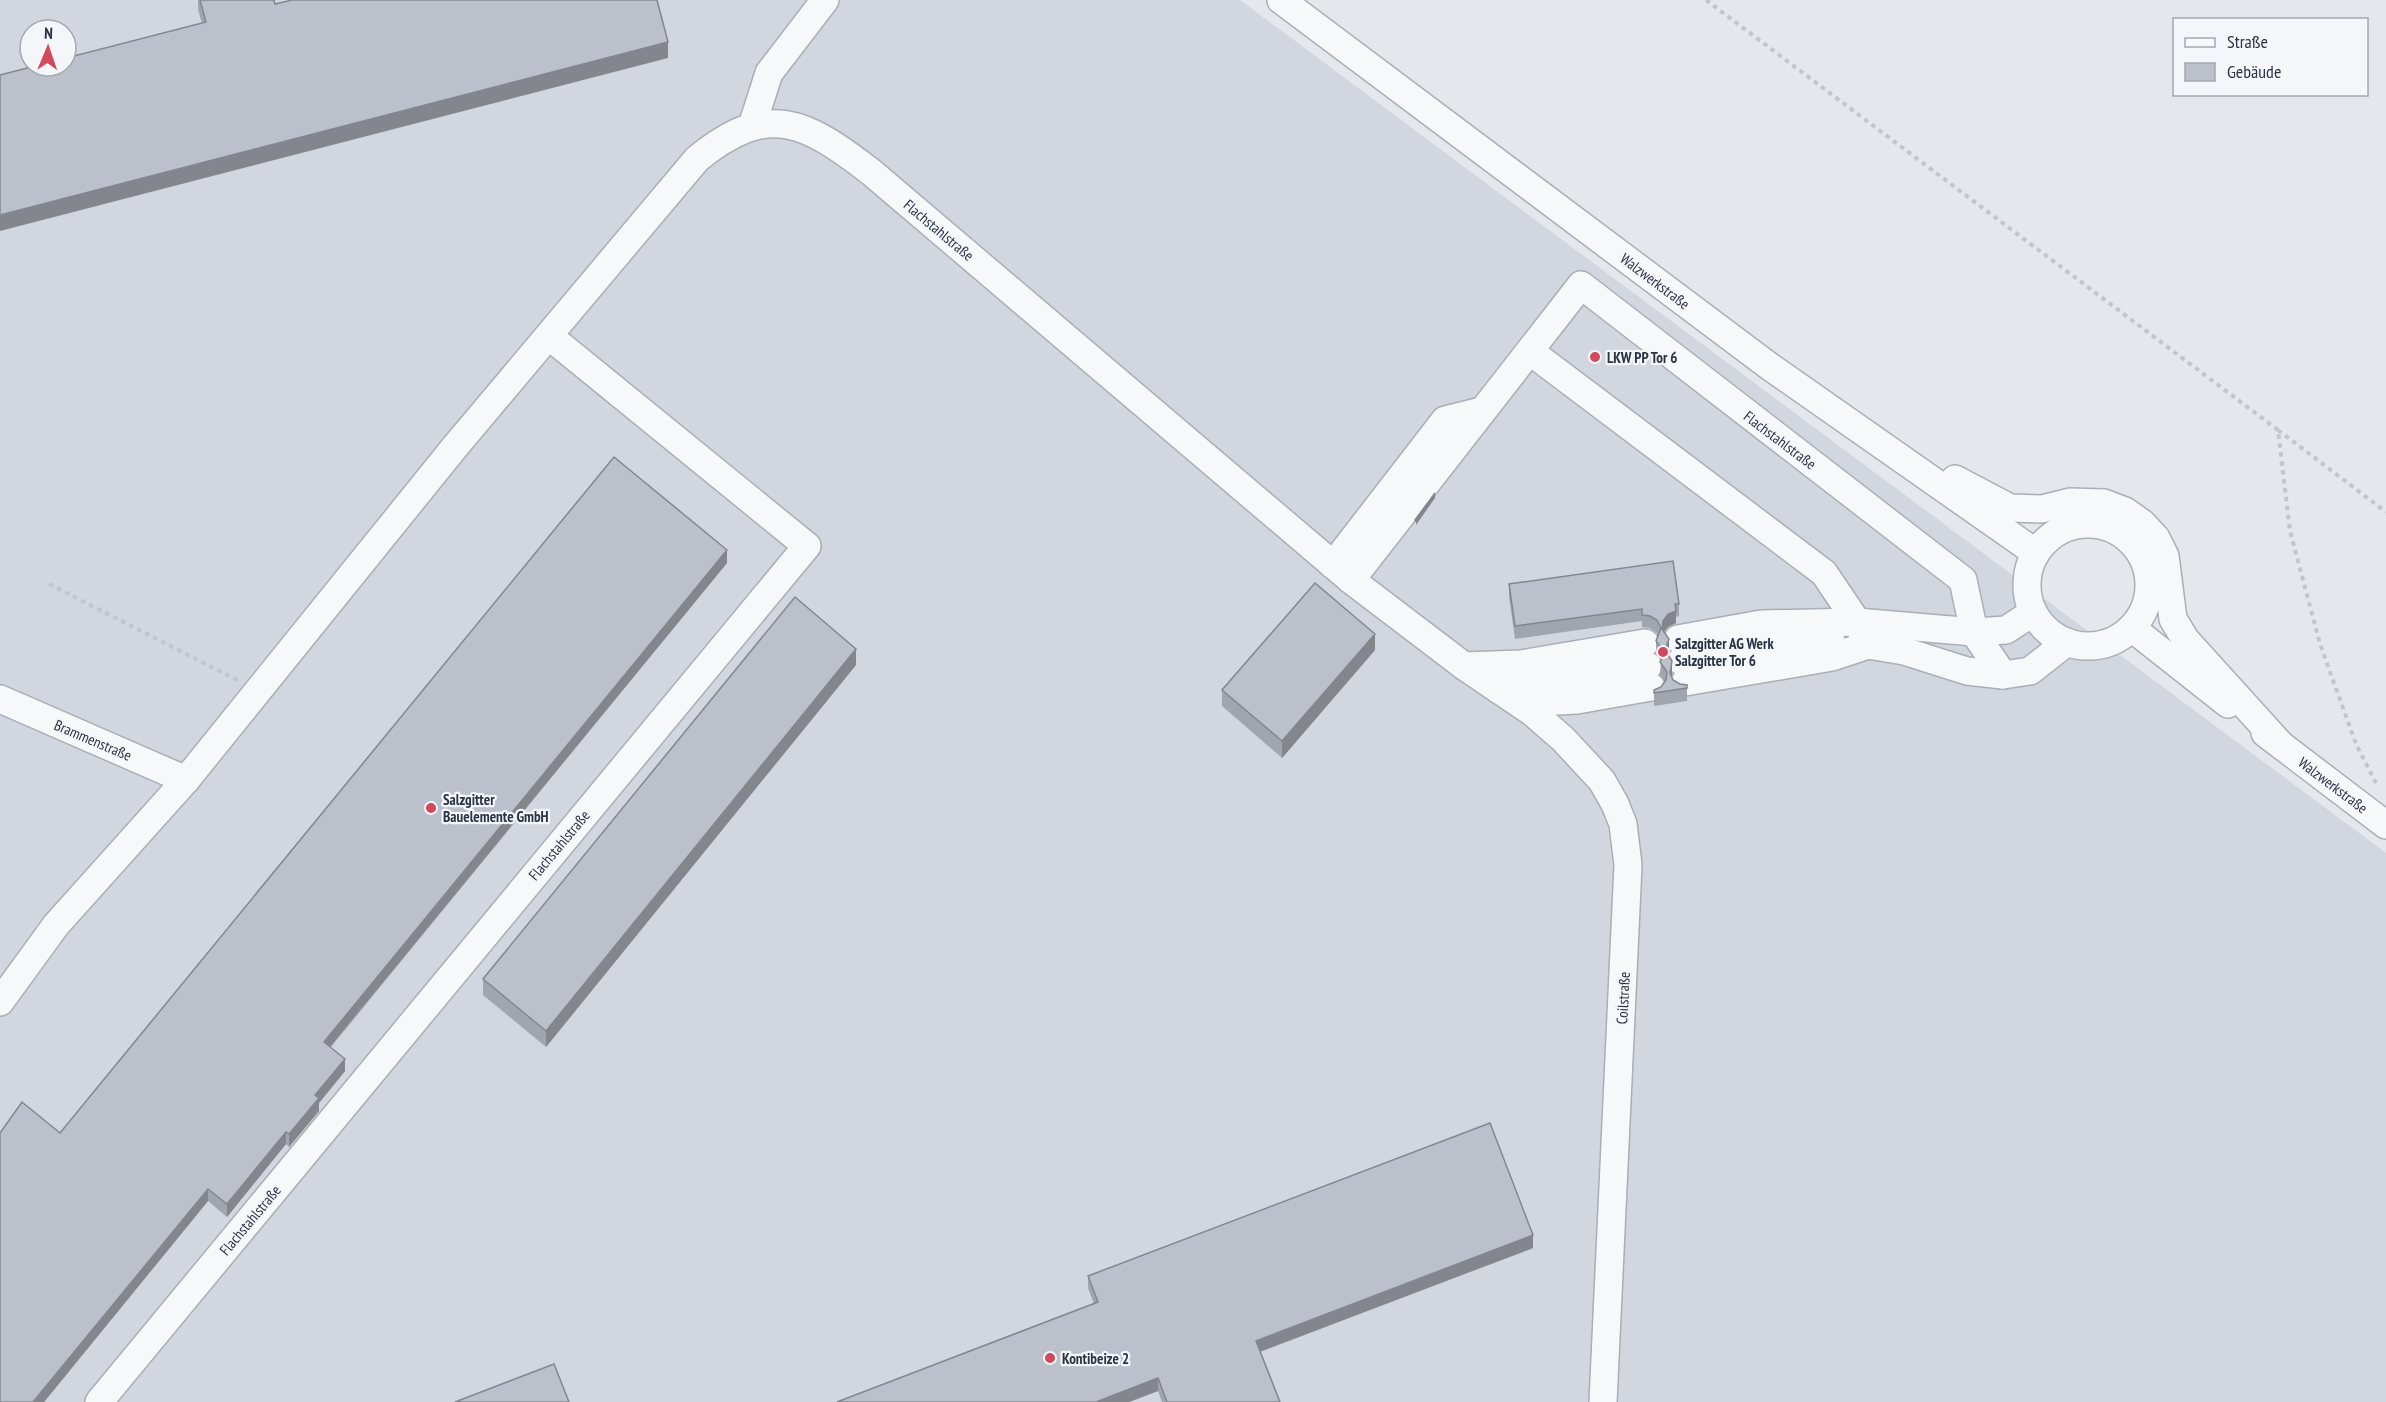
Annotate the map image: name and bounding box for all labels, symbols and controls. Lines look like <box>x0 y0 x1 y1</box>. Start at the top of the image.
north arrow <box>18 18 78 78</box>
legend <box>2173 18 2368 96</box>
text: N <box>44 23 53 43</box>
text: Straße <box>2227 30 2268 53</box>
text: Gebäude <box>2227 60 2281 83</box>
street label: Flachstahlstraße <box>900 195 978 265</box>
street label: Walzwerkstraße <box>1616 249 1694 313</box>
place label: LKW PP Tor 6 <box>1607 348 1678 367</box>
marker: LKW PP Tor 6 <box>1588 350 1602 364</box>
street label: Flachstahlstraße <box>1740 407 1820 473</box>
place label: Salzgitter AG Werk Salzgitter Tor 6 <box>1675 634 1774 670</box>
marker: Salzgitter AG Werk Salzgitter Tor 6 <box>1656 645 1670 659</box>
street label: Brammenstraße <box>51 715 135 765</box>
street label: Walzwerkstraße <box>2294 753 2372 817</box>
place label: Salzgitter Bauelemente GmbH <box>443 790 549 826</box>
marker: Salzgitter Bauelemente GmbH <box>424 801 438 815</box>
street label: Flachstahlstraße <box>524 806 594 884</box>
street label: Coilstraße <box>1612 971 1634 1025</box>
street label: Flachstahlstraße <box>215 1181 285 1259</box>
place label: Kontibeize 2 <box>1062 1349 1129 1368</box>
marker: Kontibeize 2 <box>1043 1351 1057 1365</box>

